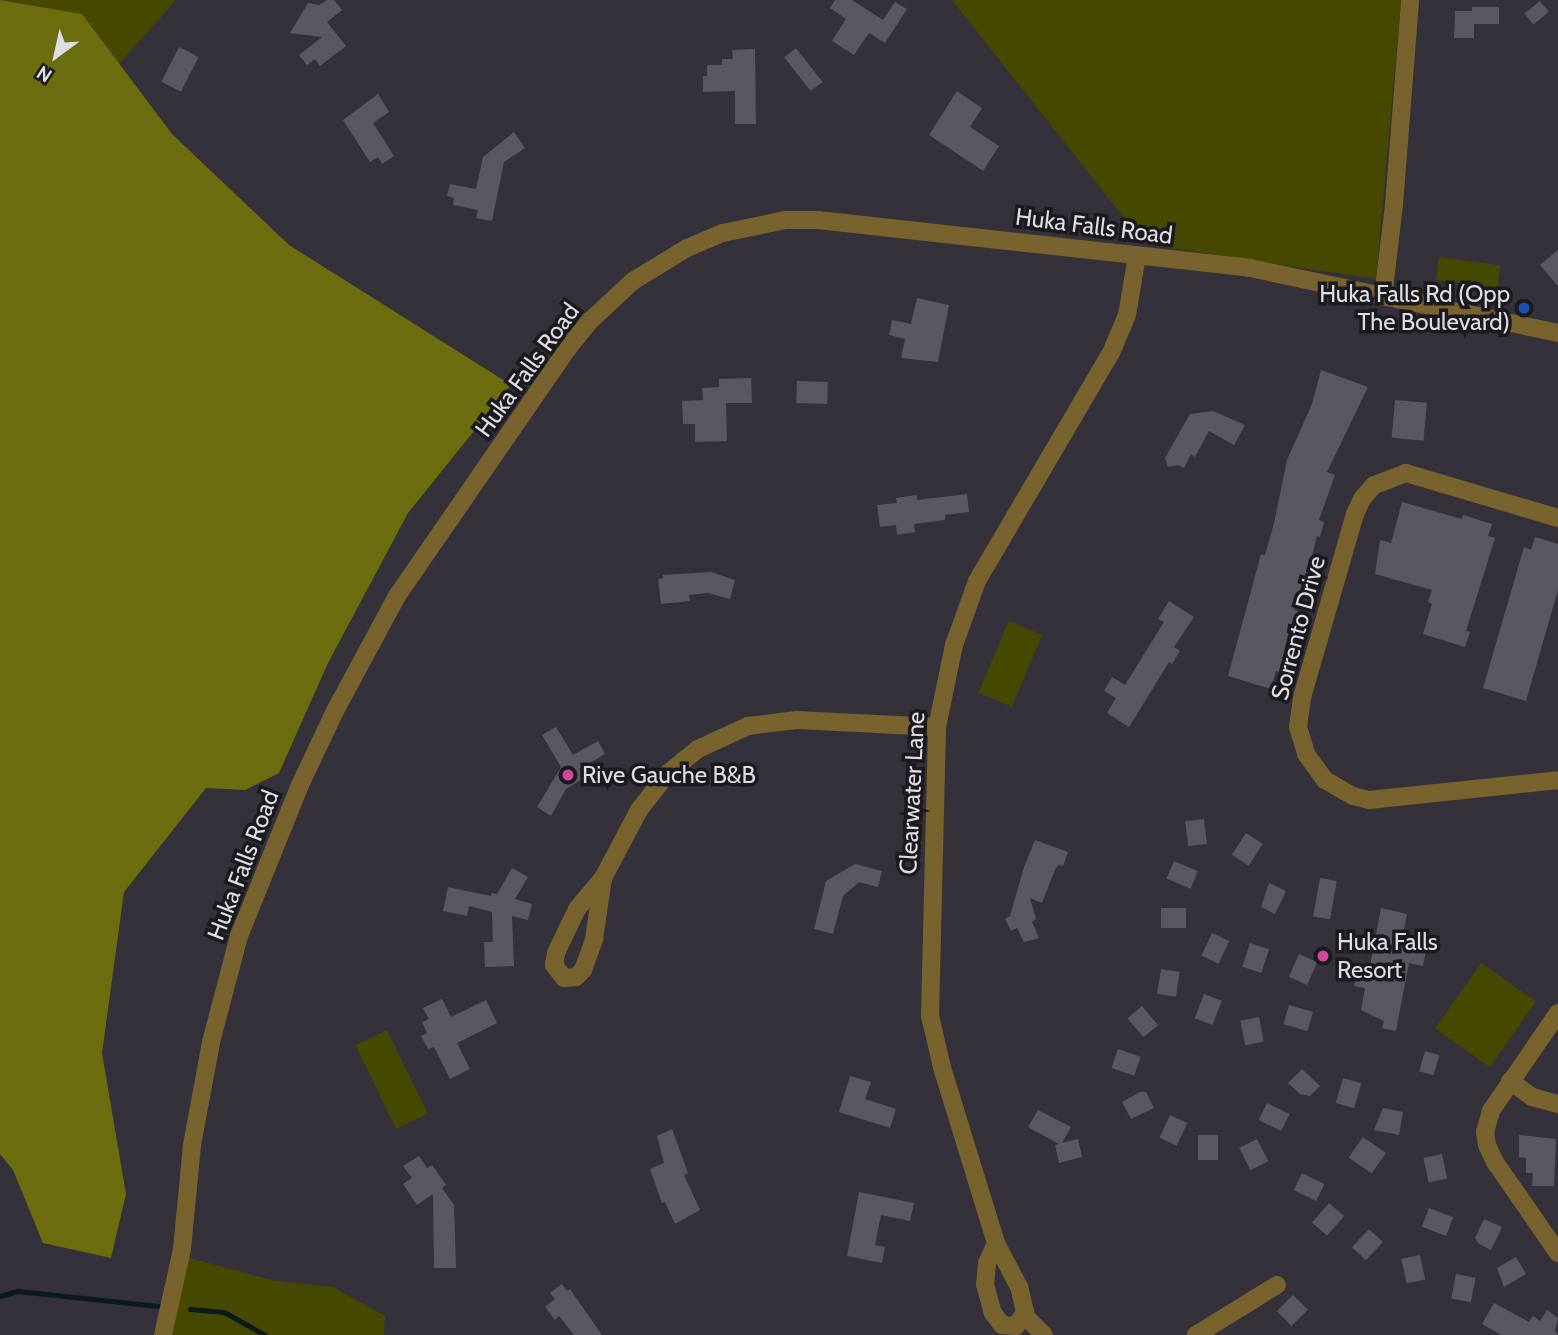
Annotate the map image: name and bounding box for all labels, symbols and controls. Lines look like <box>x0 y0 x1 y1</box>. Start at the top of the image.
north arrow <box>21 21 91 91</box>
text: N <box>32 61 56 87</box>
street label: Huka Falls Road <box>1014 202 1174 250</box>
place label: Huka Falls Rd (Opp The Boulevard) <box>1319 280 1510 336</box>
street label: Huka Falls Road <box>469 298 585 442</box>
marker: Huka Falls Rd (Opp The Boulevard) <box>1516 300 1532 316</box>
street label: Sorrento Drive <box>1265 553 1331 703</box>
street label: Clearwater Lane <box>893 711 931 875</box>
place label: Rive Gauche B&B <box>582 761 756 789</box>
marker: Rive Gauche B&B <box>560 767 576 783</box>
street label: Huka Falls Road <box>201 786 285 944</box>
place label: Huka Falls Resort <box>1337 928 1438 984</box>
marker: Huka Falls Resort <box>1315 948 1331 964</box>

